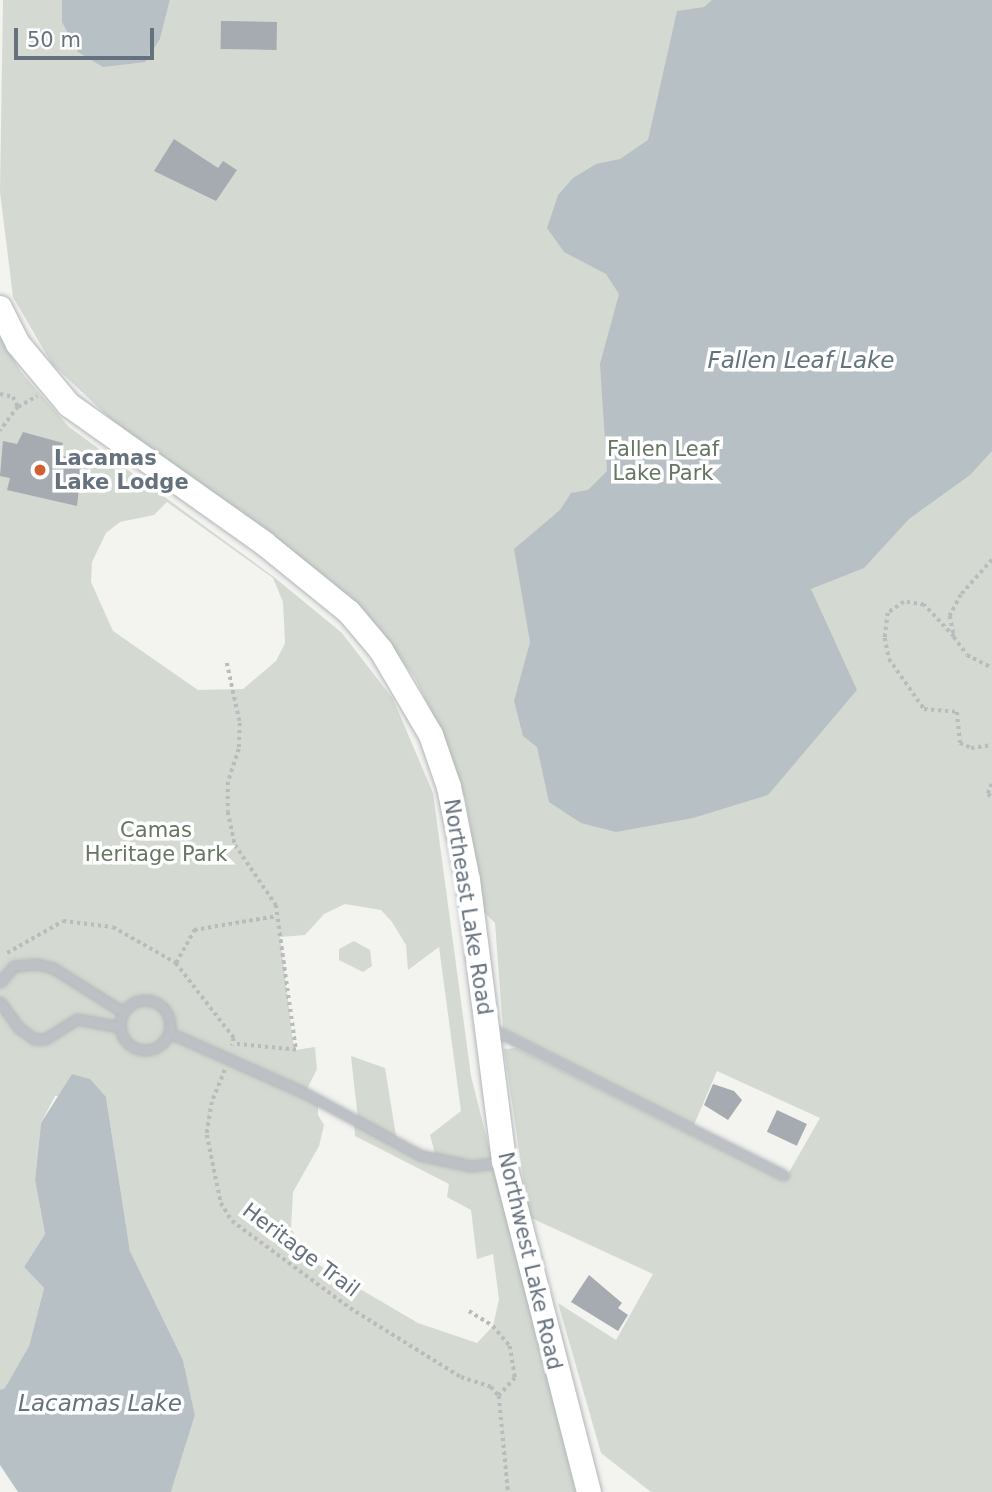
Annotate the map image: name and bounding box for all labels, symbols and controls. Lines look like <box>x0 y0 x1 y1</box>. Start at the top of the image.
scale bar <box>18 14 158 58</box>
text: 50 m <box>27 28 81 52</box>
water label: Fallen Leaf Lake <box>708 346 894 374</box>
park label: Fallen Leaf Lake Park <box>607 436 719 486</box>
place label: Lacamas Lake Lodge <box>54 445 189 495</box>
marker: Lacamas Lake Lodge <box>32 462 48 478</box>
street label: Northeast Lake Road <box>438 797 498 1017</box>
park label: Camas Heritage Park <box>85 817 227 867</box>
street label: Northwest Lake Road <box>493 1150 567 1372</box>
street label: Heritage Trail <box>237 1198 365 1302</box>
water label: Lacamas Lake <box>18 1389 182 1417</box>

